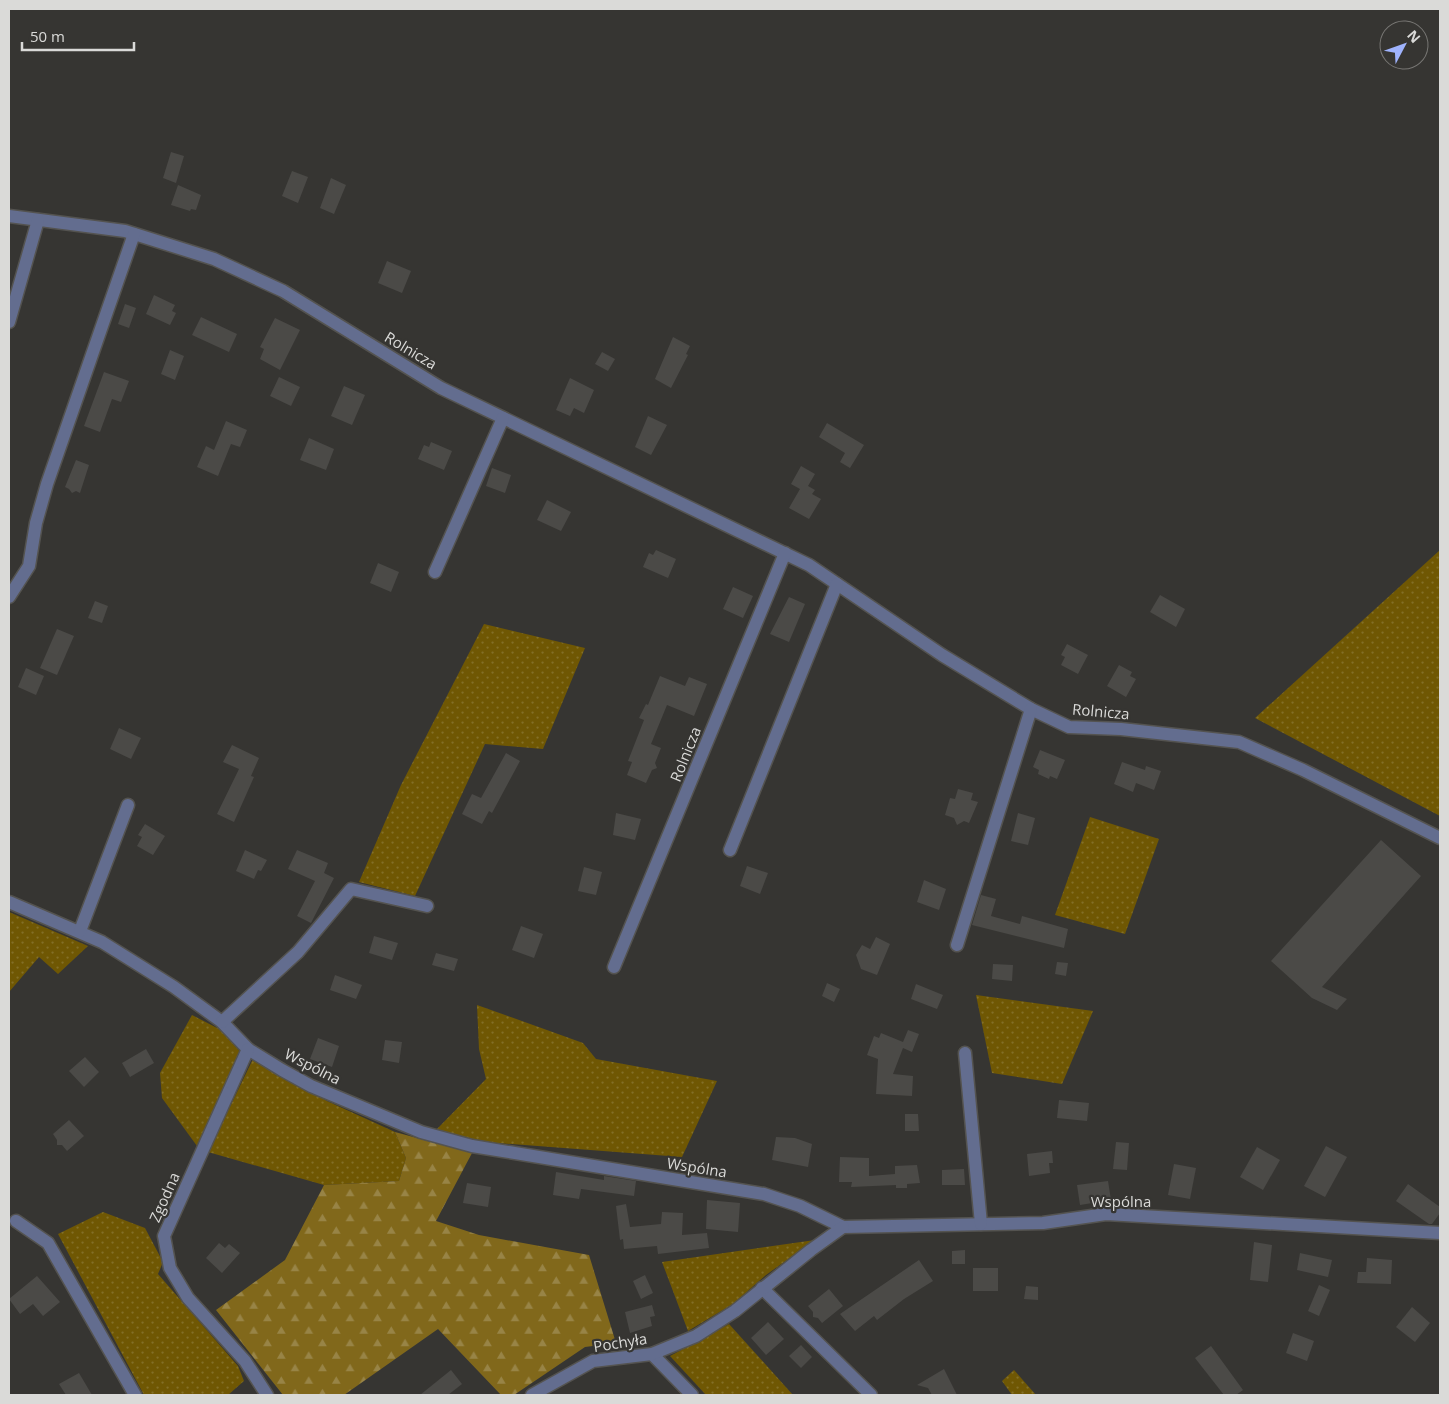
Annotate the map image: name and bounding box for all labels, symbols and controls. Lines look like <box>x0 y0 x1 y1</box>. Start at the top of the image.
scale bar <box>22 20 135 52</box>
north arrow <box>1379 20 1429 70</box>
text: 50 m <box>30 26 65 46</box>
text: N <box>1403 26 1425 47</box>
street label: Rolnicza <box>381 327 441 373</box>
street label: Rolnicza <box>1071 699 1131 723</box>
street label: Rolnicza <box>665 724 705 784</box>
street label: Wspólna <box>281 1043 345 1089</box>
street label: Wspólna <box>666 1152 728 1182</box>
street label: Zgodna <box>144 1169 184 1225</box>
street label: Wspólna <box>1091 1191 1151 1211</box>
street label: Pochyła <box>592 1328 648 1356</box>

